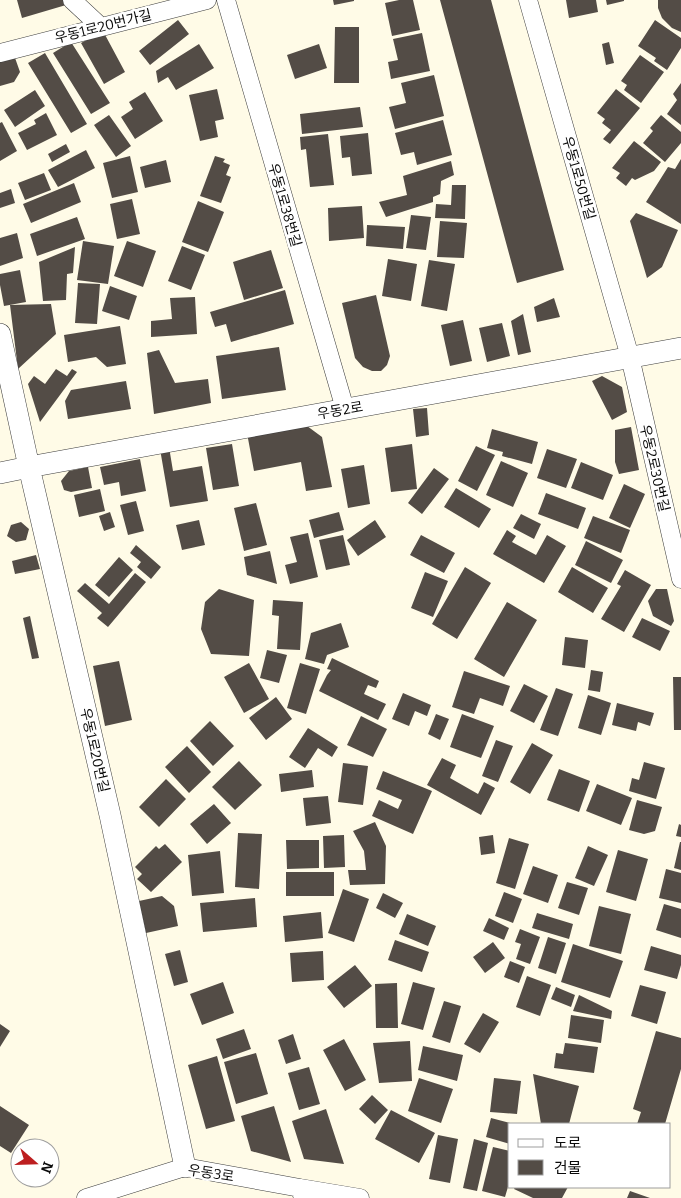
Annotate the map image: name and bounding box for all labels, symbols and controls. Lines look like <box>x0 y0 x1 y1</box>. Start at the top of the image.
street label: 우동1로20번가길 <box>53 6 153 47</box>
street label: 우동1로50번길 <box>558 134 599 222</box>
street label: 우동1로38번길 <box>264 161 305 249</box>
street label: 우동2로 <box>316 398 364 423</box>
street label: 우동2로30번길 <box>636 423 673 513</box>
street label: 우동1로20번길 <box>76 706 113 794</box>
legend <box>508 1123 671 1188</box>
text: 도로 <box>554 1134 582 1152</box>
north arrow <box>10 1138 60 1188</box>
text: N <box>37 1159 57 1175</box>
text: 건물 <box>554 1159 582 1177</box>
street label: 우동3로 <box>187 1161 235 1186</box>

